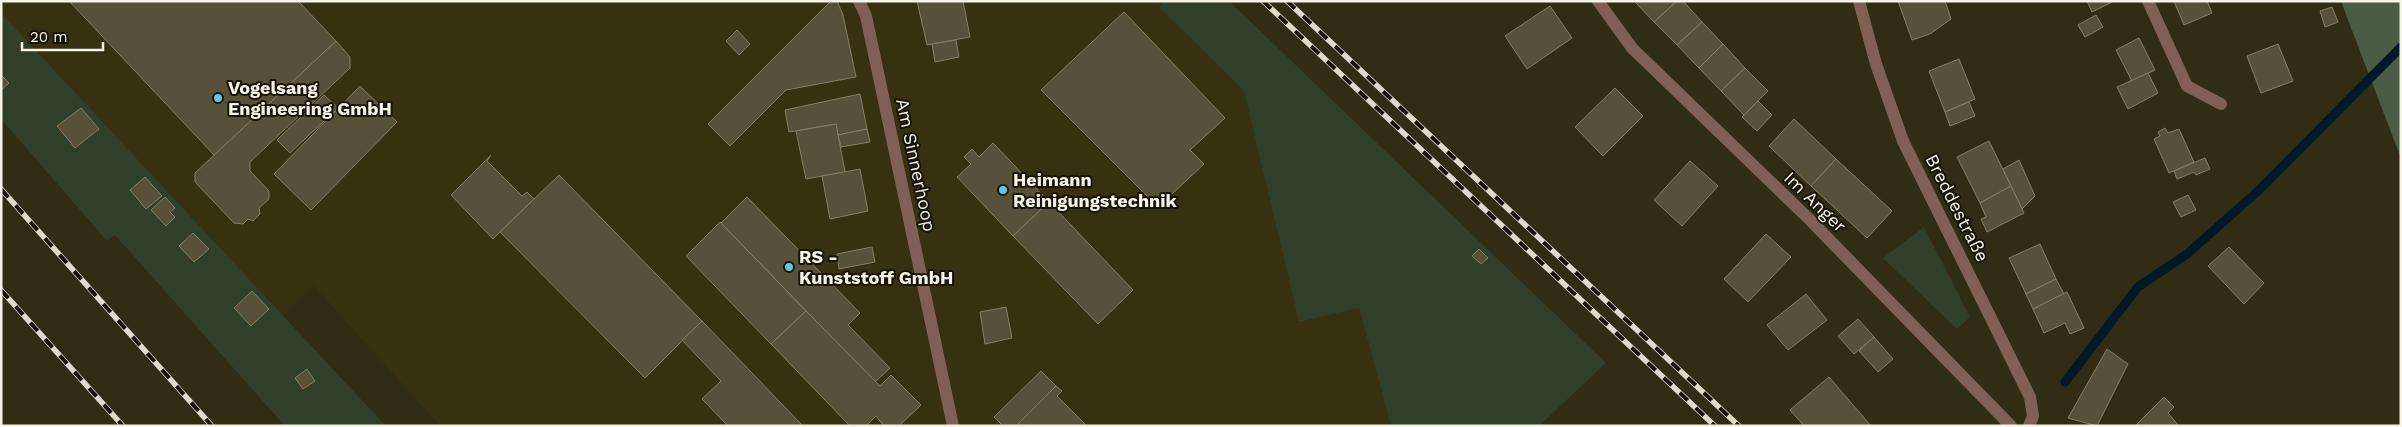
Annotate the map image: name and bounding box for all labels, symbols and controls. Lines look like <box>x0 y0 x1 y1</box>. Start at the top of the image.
scale bar <box>22 20 104 52</box>
text: 20 m <box>30 28 68 46</box>
place label: Vogelsang Engineering GmbH <box>228 77 392 119</box>
marker: Vogelsang Engineering GmbH <box>212 92 224 104</box>
street label: Am Sinnerhoop <box>892 96 941 233</box>
street label: Breddestraße <box>1921 150 1994 265</box>
street label: Im Anger <box>1780 167 1851 236</box>
place label: Heimann Reinigungstechnik <box>1013 169 1177 211</box>
marker: Heimann Reinigungstechnik <box>997 184 1009 196</box>
place label: RS - Kunststoff GmbH <box>799 246 953 288</box>
marker: RS - Kunststoff GmbH <box>783 261 795 273</box>

